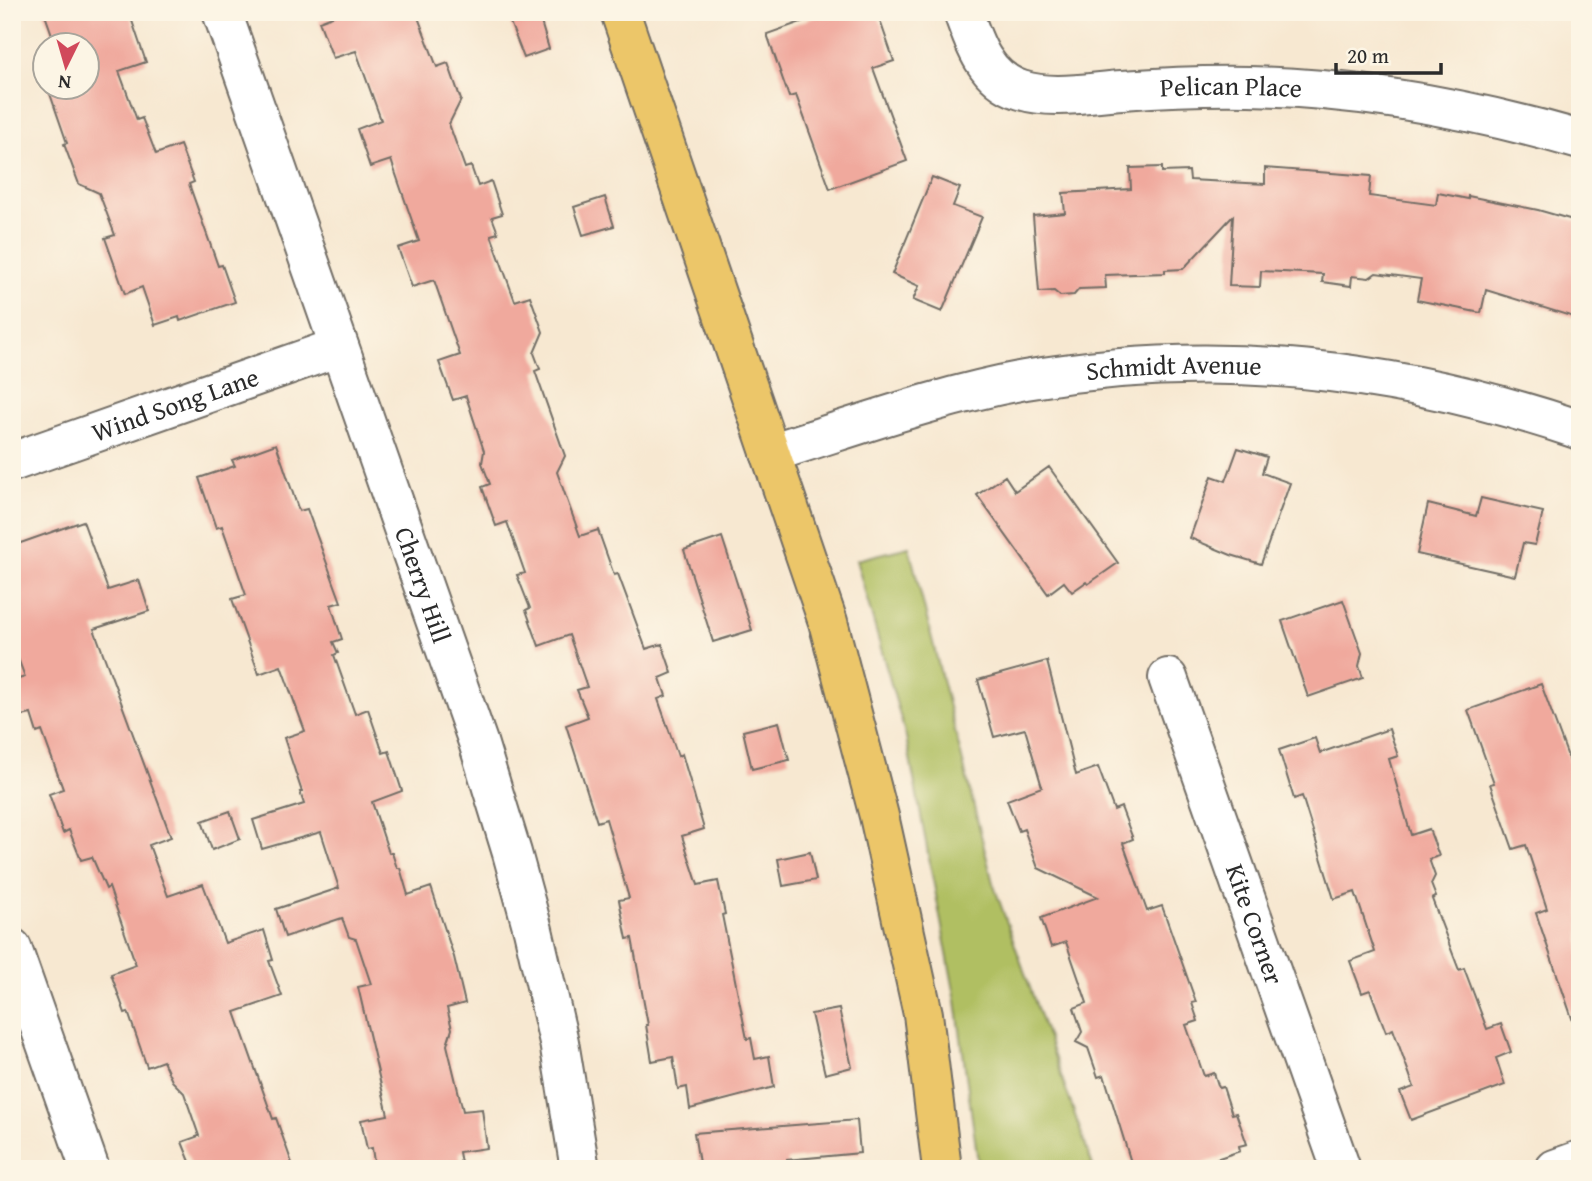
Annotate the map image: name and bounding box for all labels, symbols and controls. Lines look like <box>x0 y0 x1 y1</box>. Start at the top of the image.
north arrow <box>32 32 102 102</box>
scale bar <box>1336 32 1442 76</box>
text: 20 m <box>1347 40 1389 71</box>
street label: Pelican Place <box>1159 66 1303 107</box>
text: N <box>57 68 72 97</box>
street label: Schmidt Avenue <box>1084 344 1263 390</box>
street label: Wind Song Lane <box>86 357 264 452</box>
street label: Cherry Hill <box>385 521 462 648</box>
street label: Kite Corner <box>1216 858 1295 990</box>

